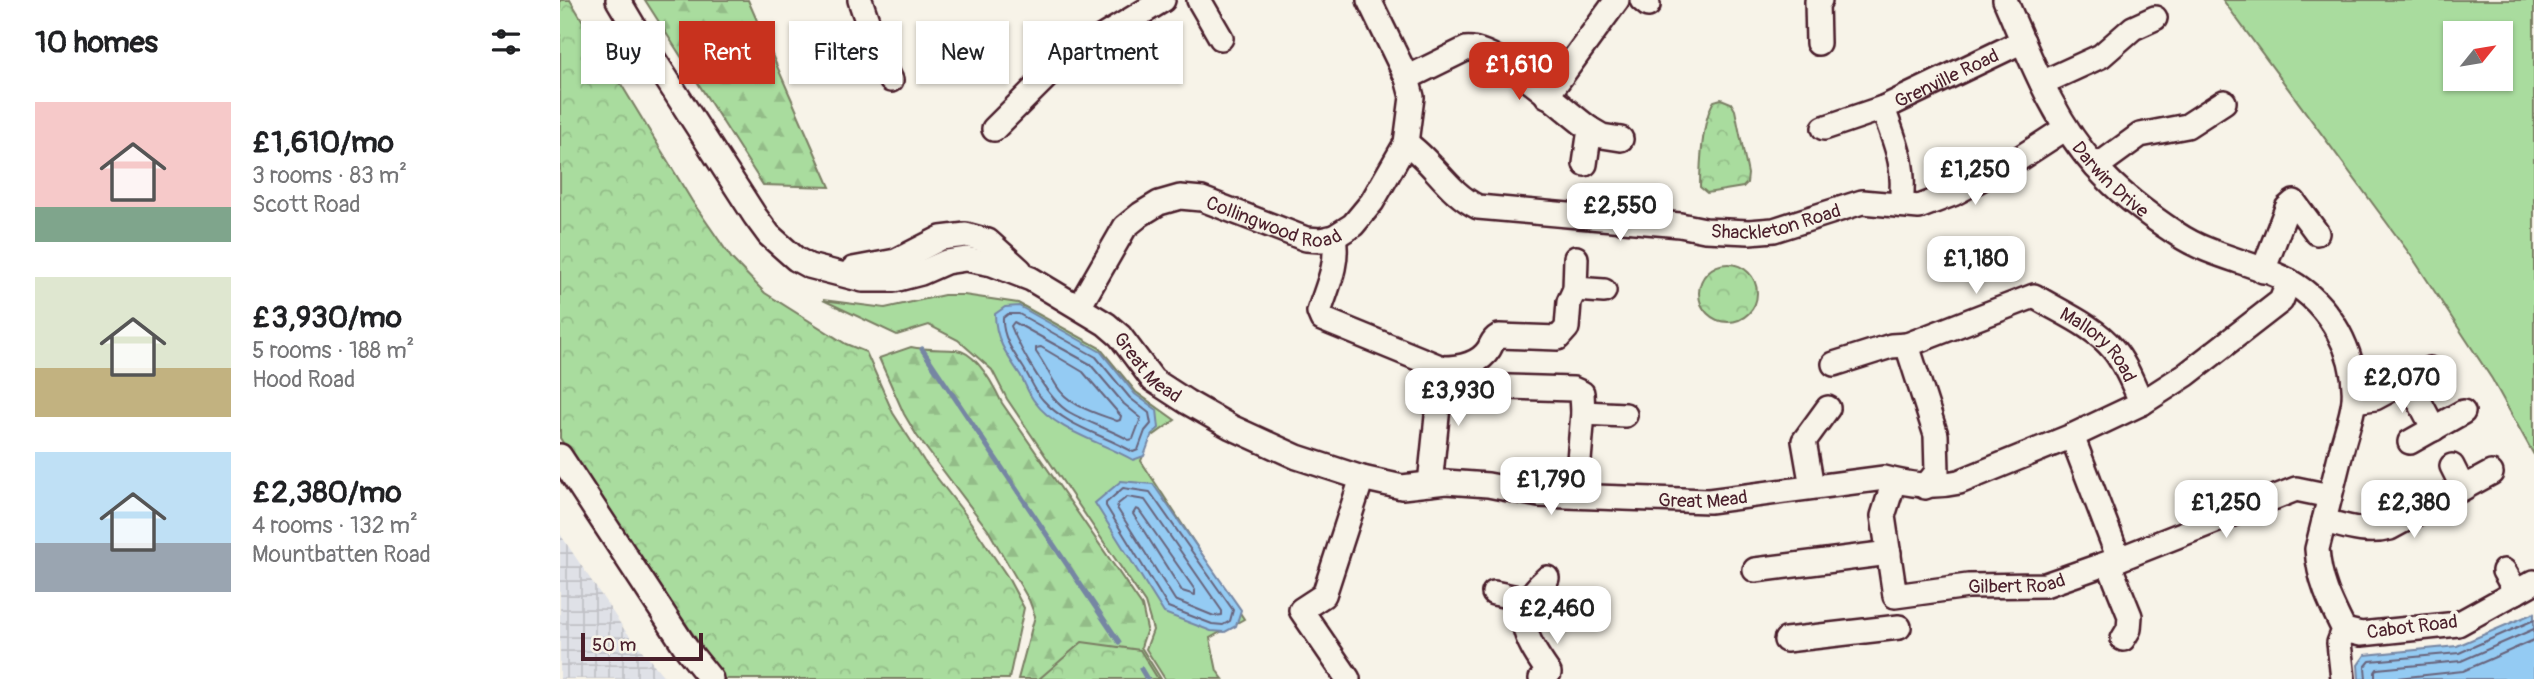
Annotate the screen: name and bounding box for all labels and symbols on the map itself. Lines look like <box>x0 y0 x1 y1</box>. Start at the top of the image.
north arrow <box>2443 21 2513 91</box>
pin: £1,610 <box>1462 42 1576 102</box>
street label: Grenville Road <box>1891 43 2003 114</box>
street label: Darwin Drive <box>2066 137 2154 224</box>
pin: £1,250 <box>1918 148 2032 207</box>
pin: £2,550 <box>1563 184 1677 243</box>
street label: Collingwood Road <box>1203 191 1347 253</box>
street label: Shackleton Road <box>1710 199 1844 245</box>
pin: £1,180 <box>1919 236 2033 296</box>
street label: Mallory Road <box>2056 302 2142 386</box>
street label: Great Mead <box>1108 327 1186 408</box>
pin: £2,070 <box>2345 356 2459 415</box>
pin: £3,930 <box>1401 368 1515 428</box>
pin: £1,790 <box>1494 458 1608 517</box>
pin: £1,250 <box>2169 480 2283 540</box>
pin: £2,380 <box>2357 480 2471 540</box>
street label: Great Mead <box>1658 485 1749 514</box>
street label: Gilbert Road <box>1968 568 2068 599</box>
pin: £2,460 <box>1500 586 1614 646</box>
street label: Cabot Road <box>2365 610 2459 644</box>
scale bar <box>581 630 704 662</box>

